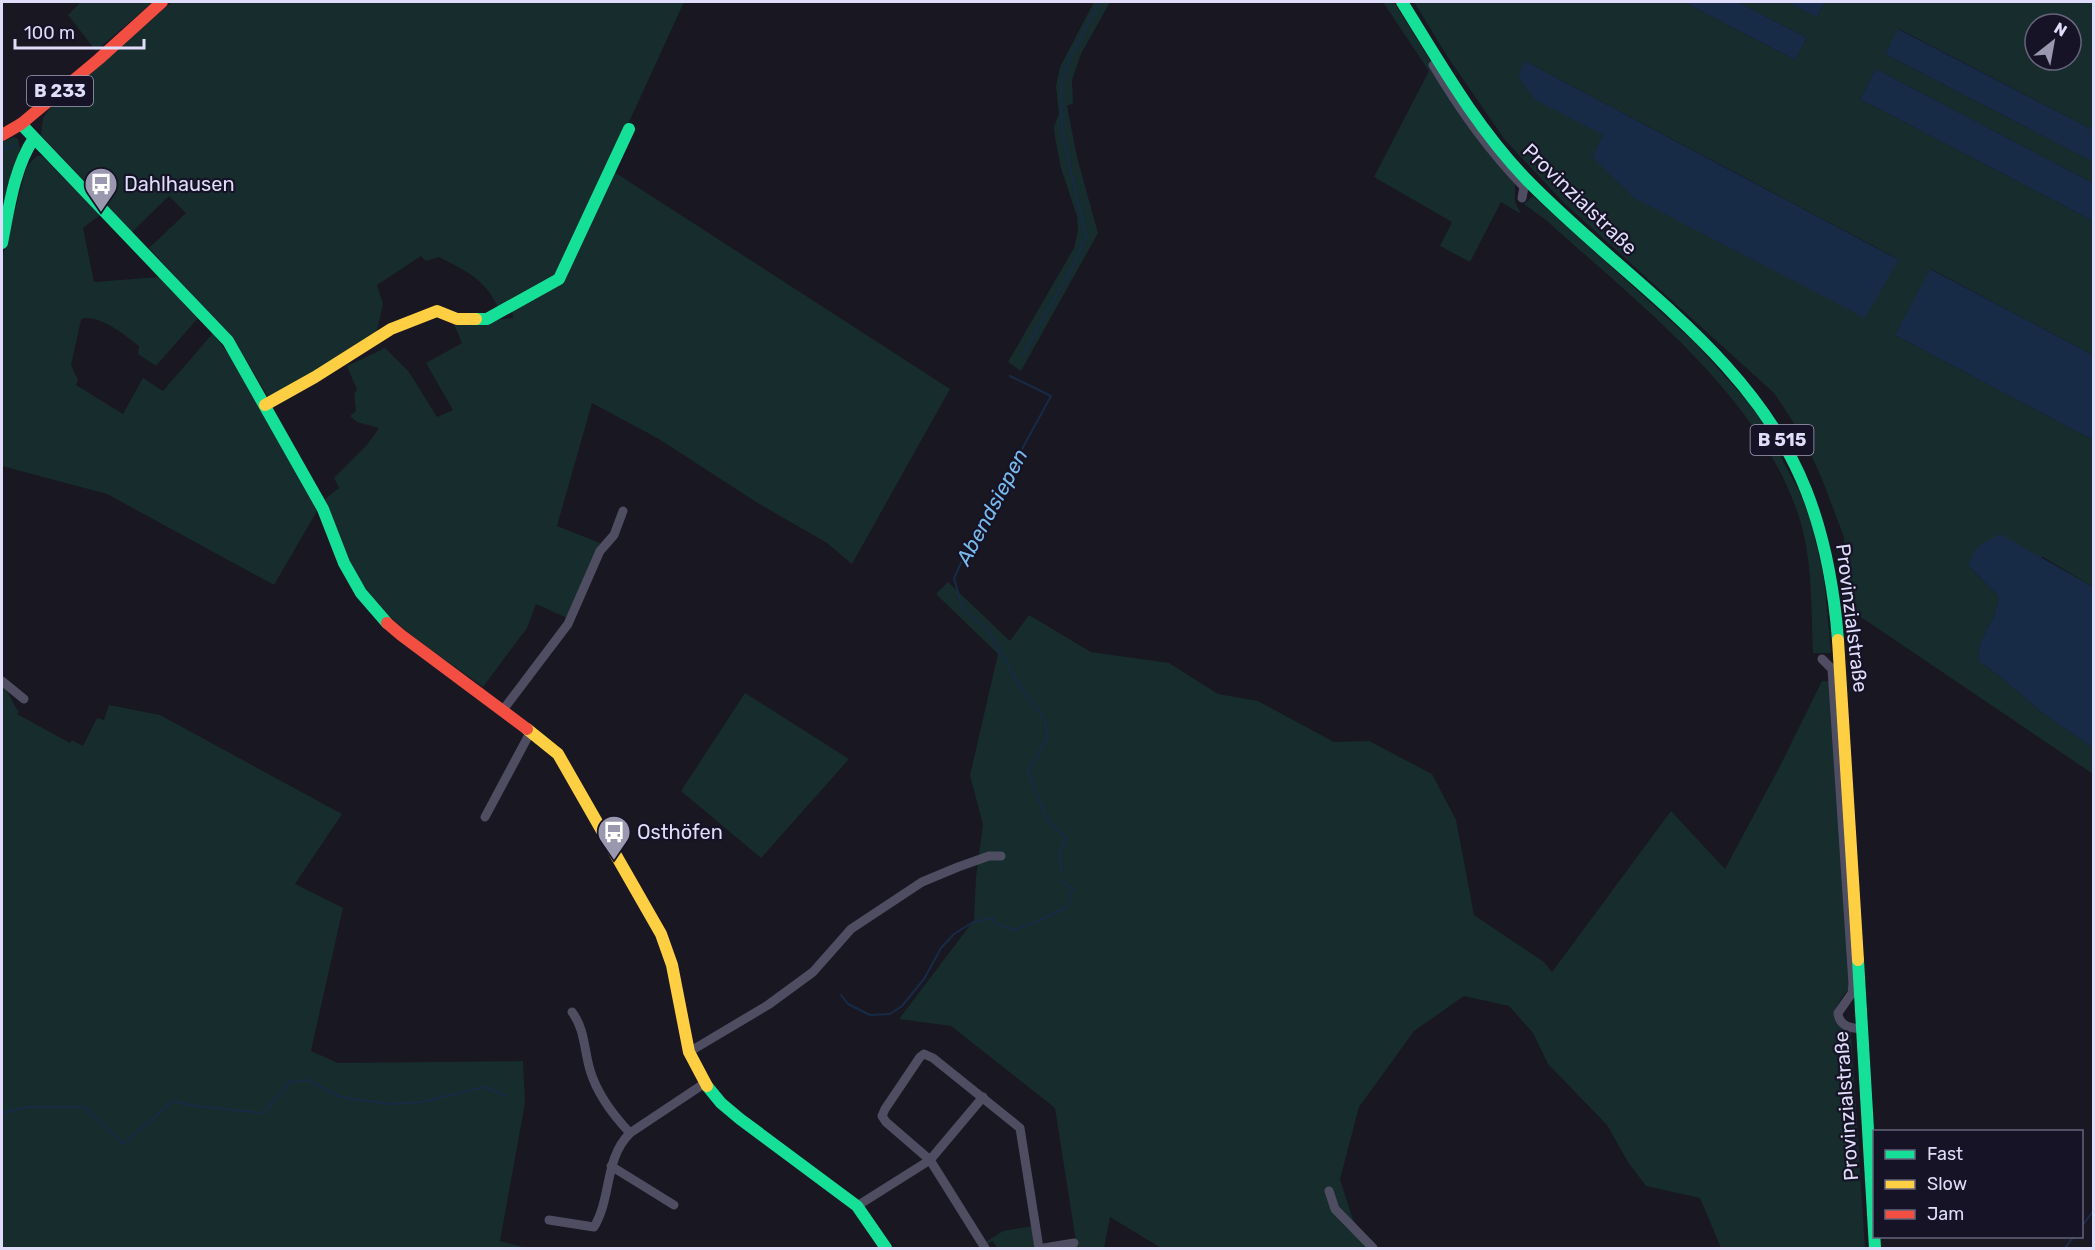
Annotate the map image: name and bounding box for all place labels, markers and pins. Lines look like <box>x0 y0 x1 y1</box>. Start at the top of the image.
bus stop icon: Dahlhausen <box>83 166 119 213</box>
place label: Dahlhausen <box>124 172 235 196</box>
bus stop icon: Osthöfen <box>596 814 632 861</box>
place label: Osthöfen <box>637 820 723 844</box>

